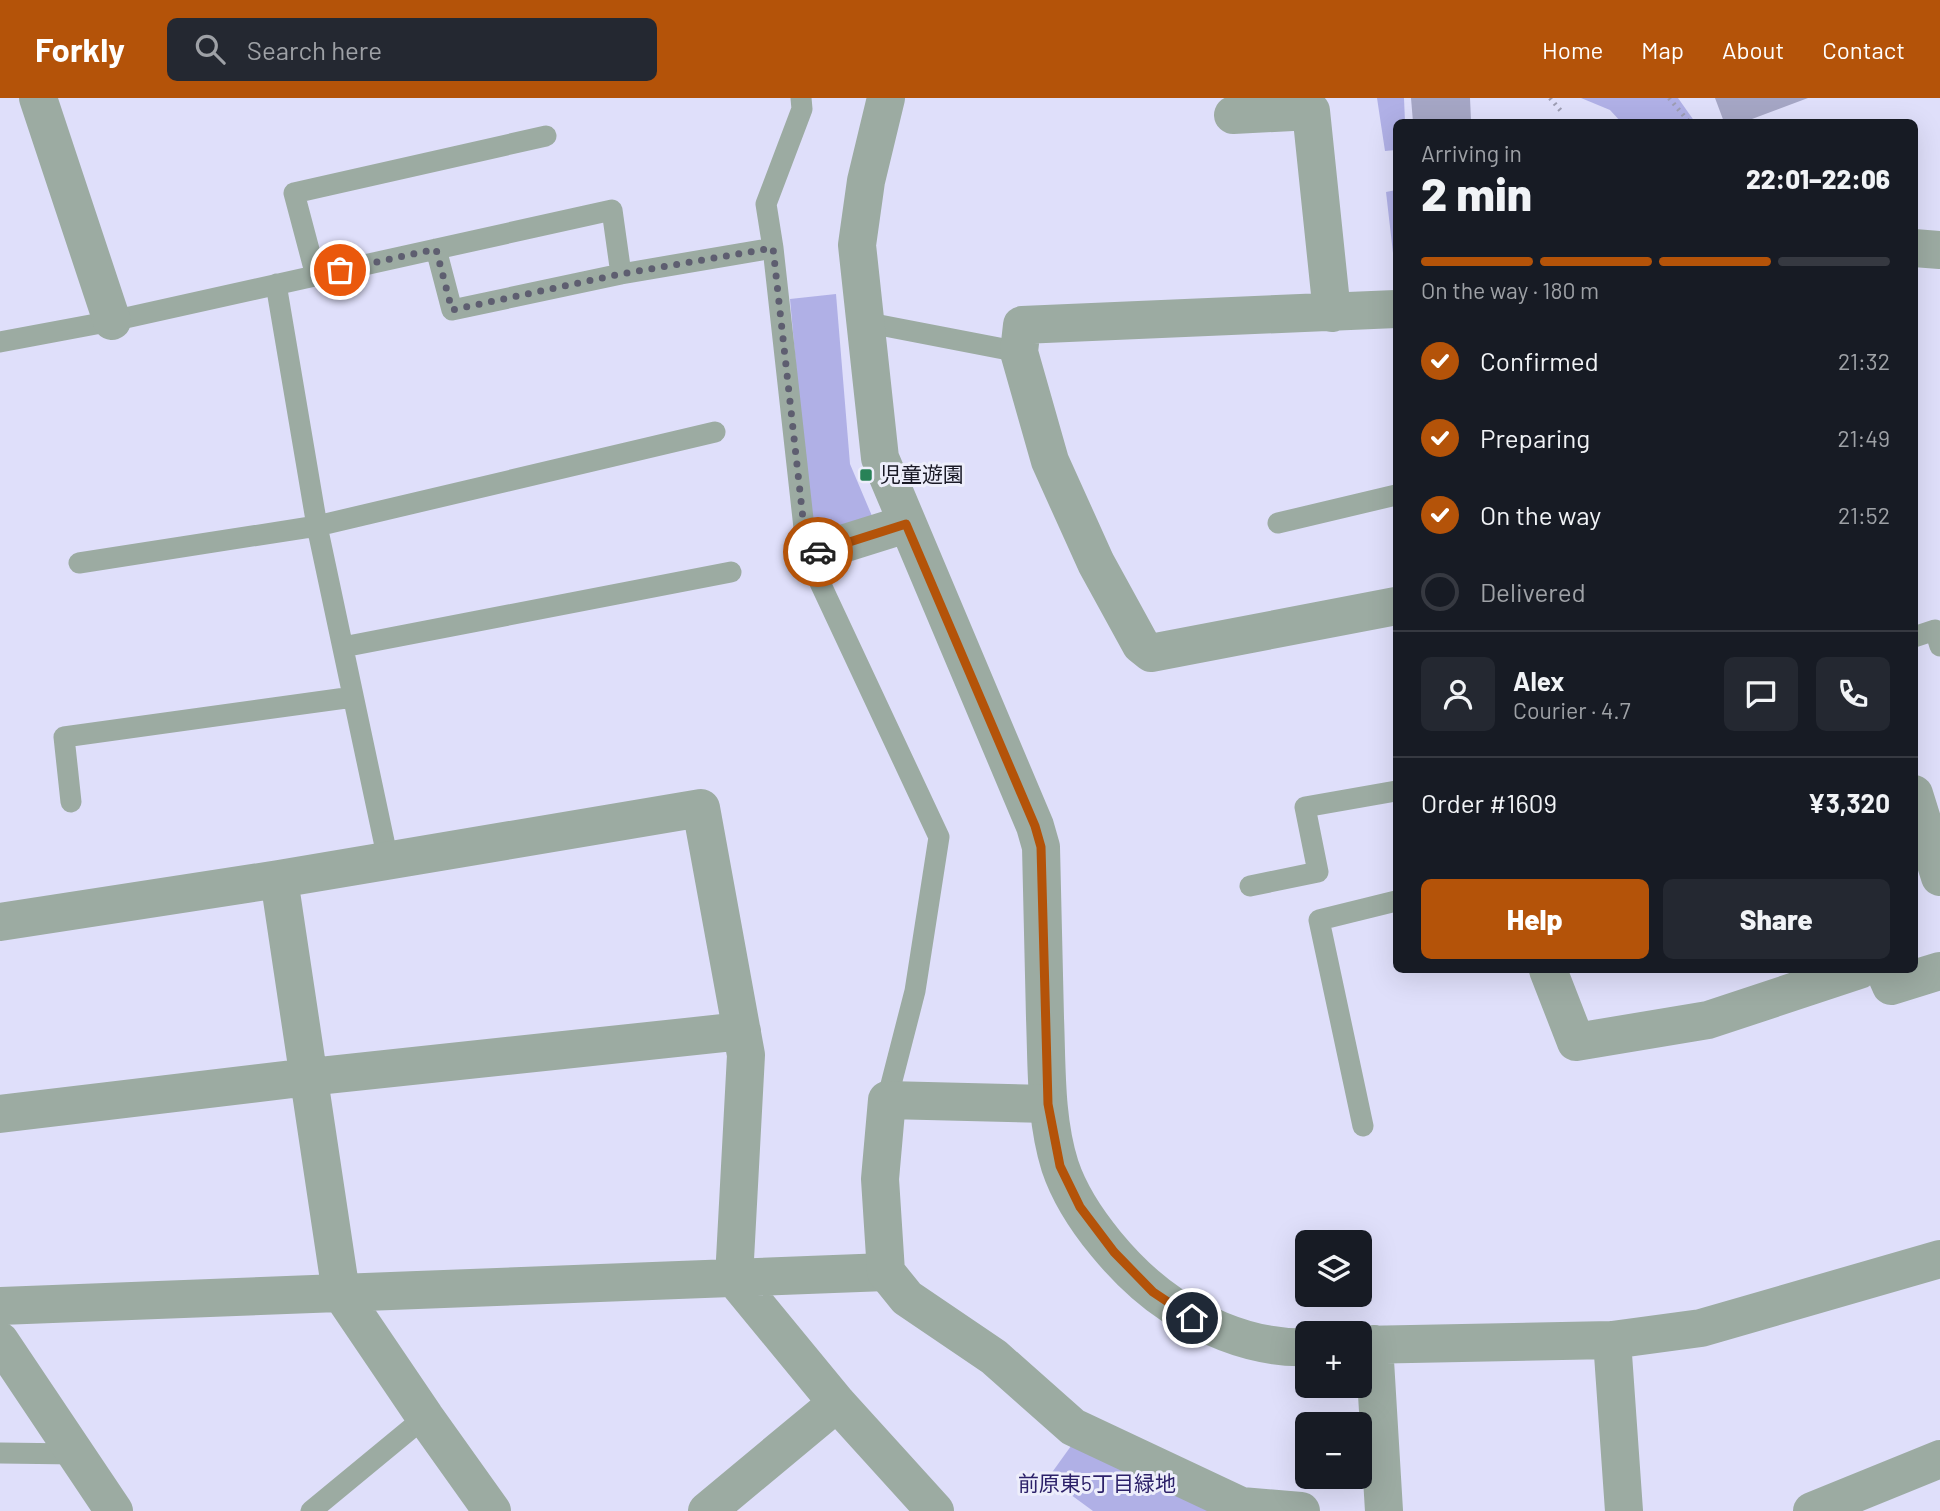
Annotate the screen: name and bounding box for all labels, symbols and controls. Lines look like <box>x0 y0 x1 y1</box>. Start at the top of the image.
search box <box>167 18 657 81</box>
text: Forkly <box>35 29 125 69</box>
icon: search <box>191 30 229 68</box>
text: Search here <box>247 34 382 65</box>
text: Home <box>1542 35 1603 64</box>
text: Map <box>1641 35 1684 64</box>
text: About <box>1722 35 1784 64</box>
text: Contact <box>1822 35 1905 64</box>
text: Arriving in <box>1421 139 1522 167</box>
text: 22:01–22:06 <box>1746 163 1890 194</box>
text: 2 min <box>1421 165 1532 220</box>
pin <box>310 240 370 300</box>
icon: bag <box>321 251 359 289</box>
text: On the way · 180 m <box>1421 276 1599 304</box>
icon: check <box>1421 342 1459 380</box>
text: Confirmed <box>1480 345 1599 376</box>
text: 21:32 <box>1838 347 1890 375</box>
icon: check <box>1421 419 1459 457</box>
text: Preparing <box>1480 422 1590 453</box>
text: 21:49 <box>1837 424 1890 452</box>
place label: 児童遊園 <box>880 461 964 486</box>
marker: 児童遊園 <box>858 467 874 483</box>
icon: check <box>1421 496 1459 534</box>
text: On the way <box>1480 499 1601 530</box>
text: 21:52 <box>1838 501 1890 529</box>
courier <box>783 517 853 587</box>
icon: car <box>799 533 837 571</box>
text: Delivered <box>1480 576 1586 607</box>
button: person <box>1421 657 1495 731</box>
button: chat <box>1724 657 1798 731</box>
button: phone <box>1816 657 1890 731</box>
text: Alex <box>1513 665 1564 696</box>
text: Courier · 4.7 <box>1513 696 1631 724</box>
text: Order #1609 <box>1421 787 1557 818</box>
text: ¥3,320 <box>1808 787 1890 818</box>
button: Help <box>1421 879 1649 959</box>
button: Share <box>1663 879 1890 959</box>
map controls <box>1295 1230 1372 1489</box>
button: layers <box>1295 1230 1372 1307</box>
pin <box>1162 1288 1222 1348</box>
icon: home <box>1173 1299 1211 1337</box>
button: + <box>1295 1321 1372 1398</box>
button: − <box>1295 1412 1372 1489</box>
park label: 前原東5丁目緑地 <box>1018 1470 1176 1495</box>

